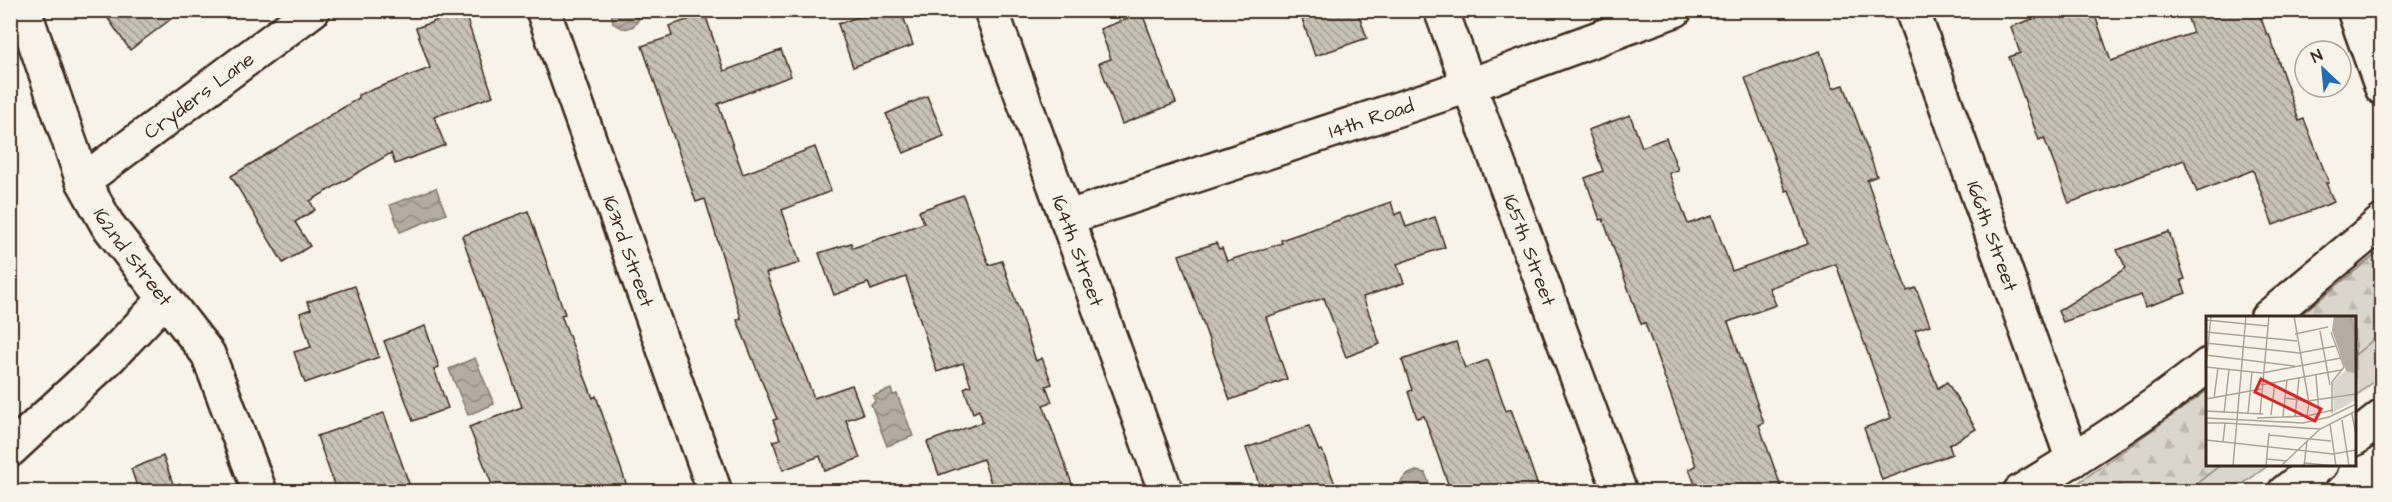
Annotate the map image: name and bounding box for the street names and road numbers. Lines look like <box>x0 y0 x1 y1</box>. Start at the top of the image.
street label: Cryders Lane <box>138 45 260 146</box>
street label: 14th Road <box>1325 92 1418 146</box>
street label: 166th Street <box>1959 177 2025 295</box>
street label: 164th Street <box>1044 191 1110 311</box>
street label: 165th Street <box>1496 191 1563 310</box>
street label: 163rd Street <box>595 192 661 311</box>
street label: 162nd Street <box>86 203 179 312</box>

